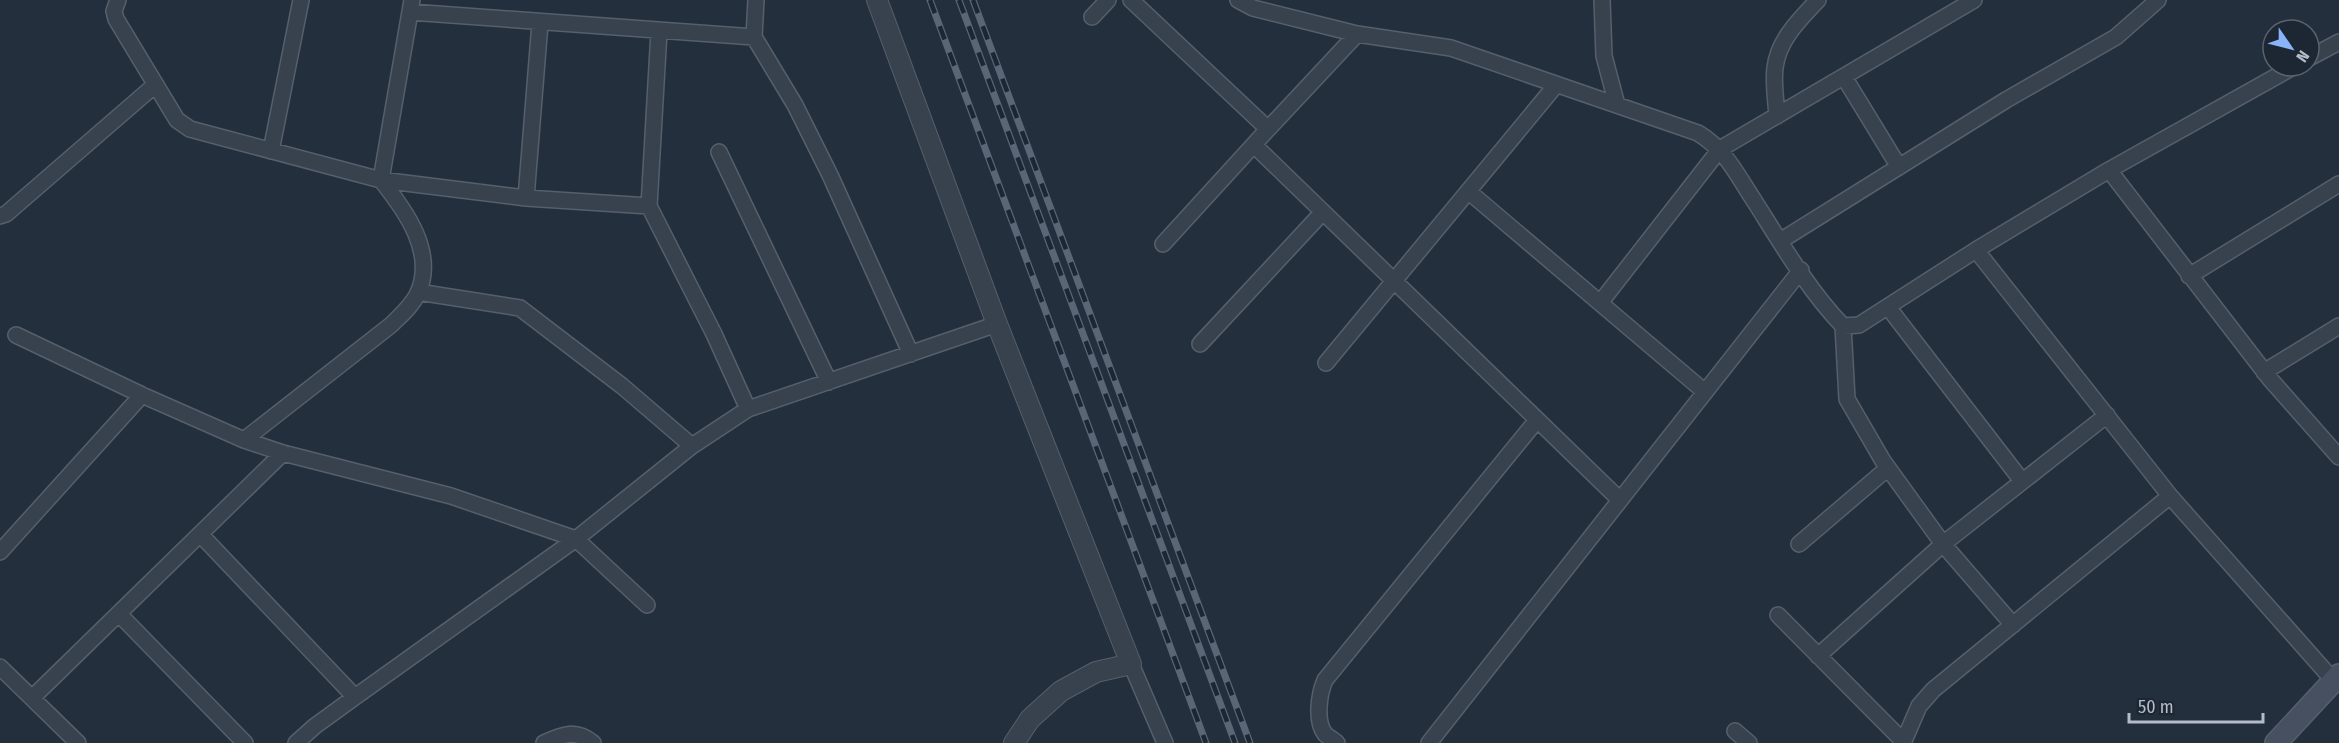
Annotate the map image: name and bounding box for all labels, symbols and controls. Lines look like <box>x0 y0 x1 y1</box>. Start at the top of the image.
north arrow <box>2261 18 2321 78</box>
text: N <box>2292 47 2313 66</box>
scale bar <box>2129 686 2262 724</box>
text: 50 m <box>2138 696 2174 718</box>

